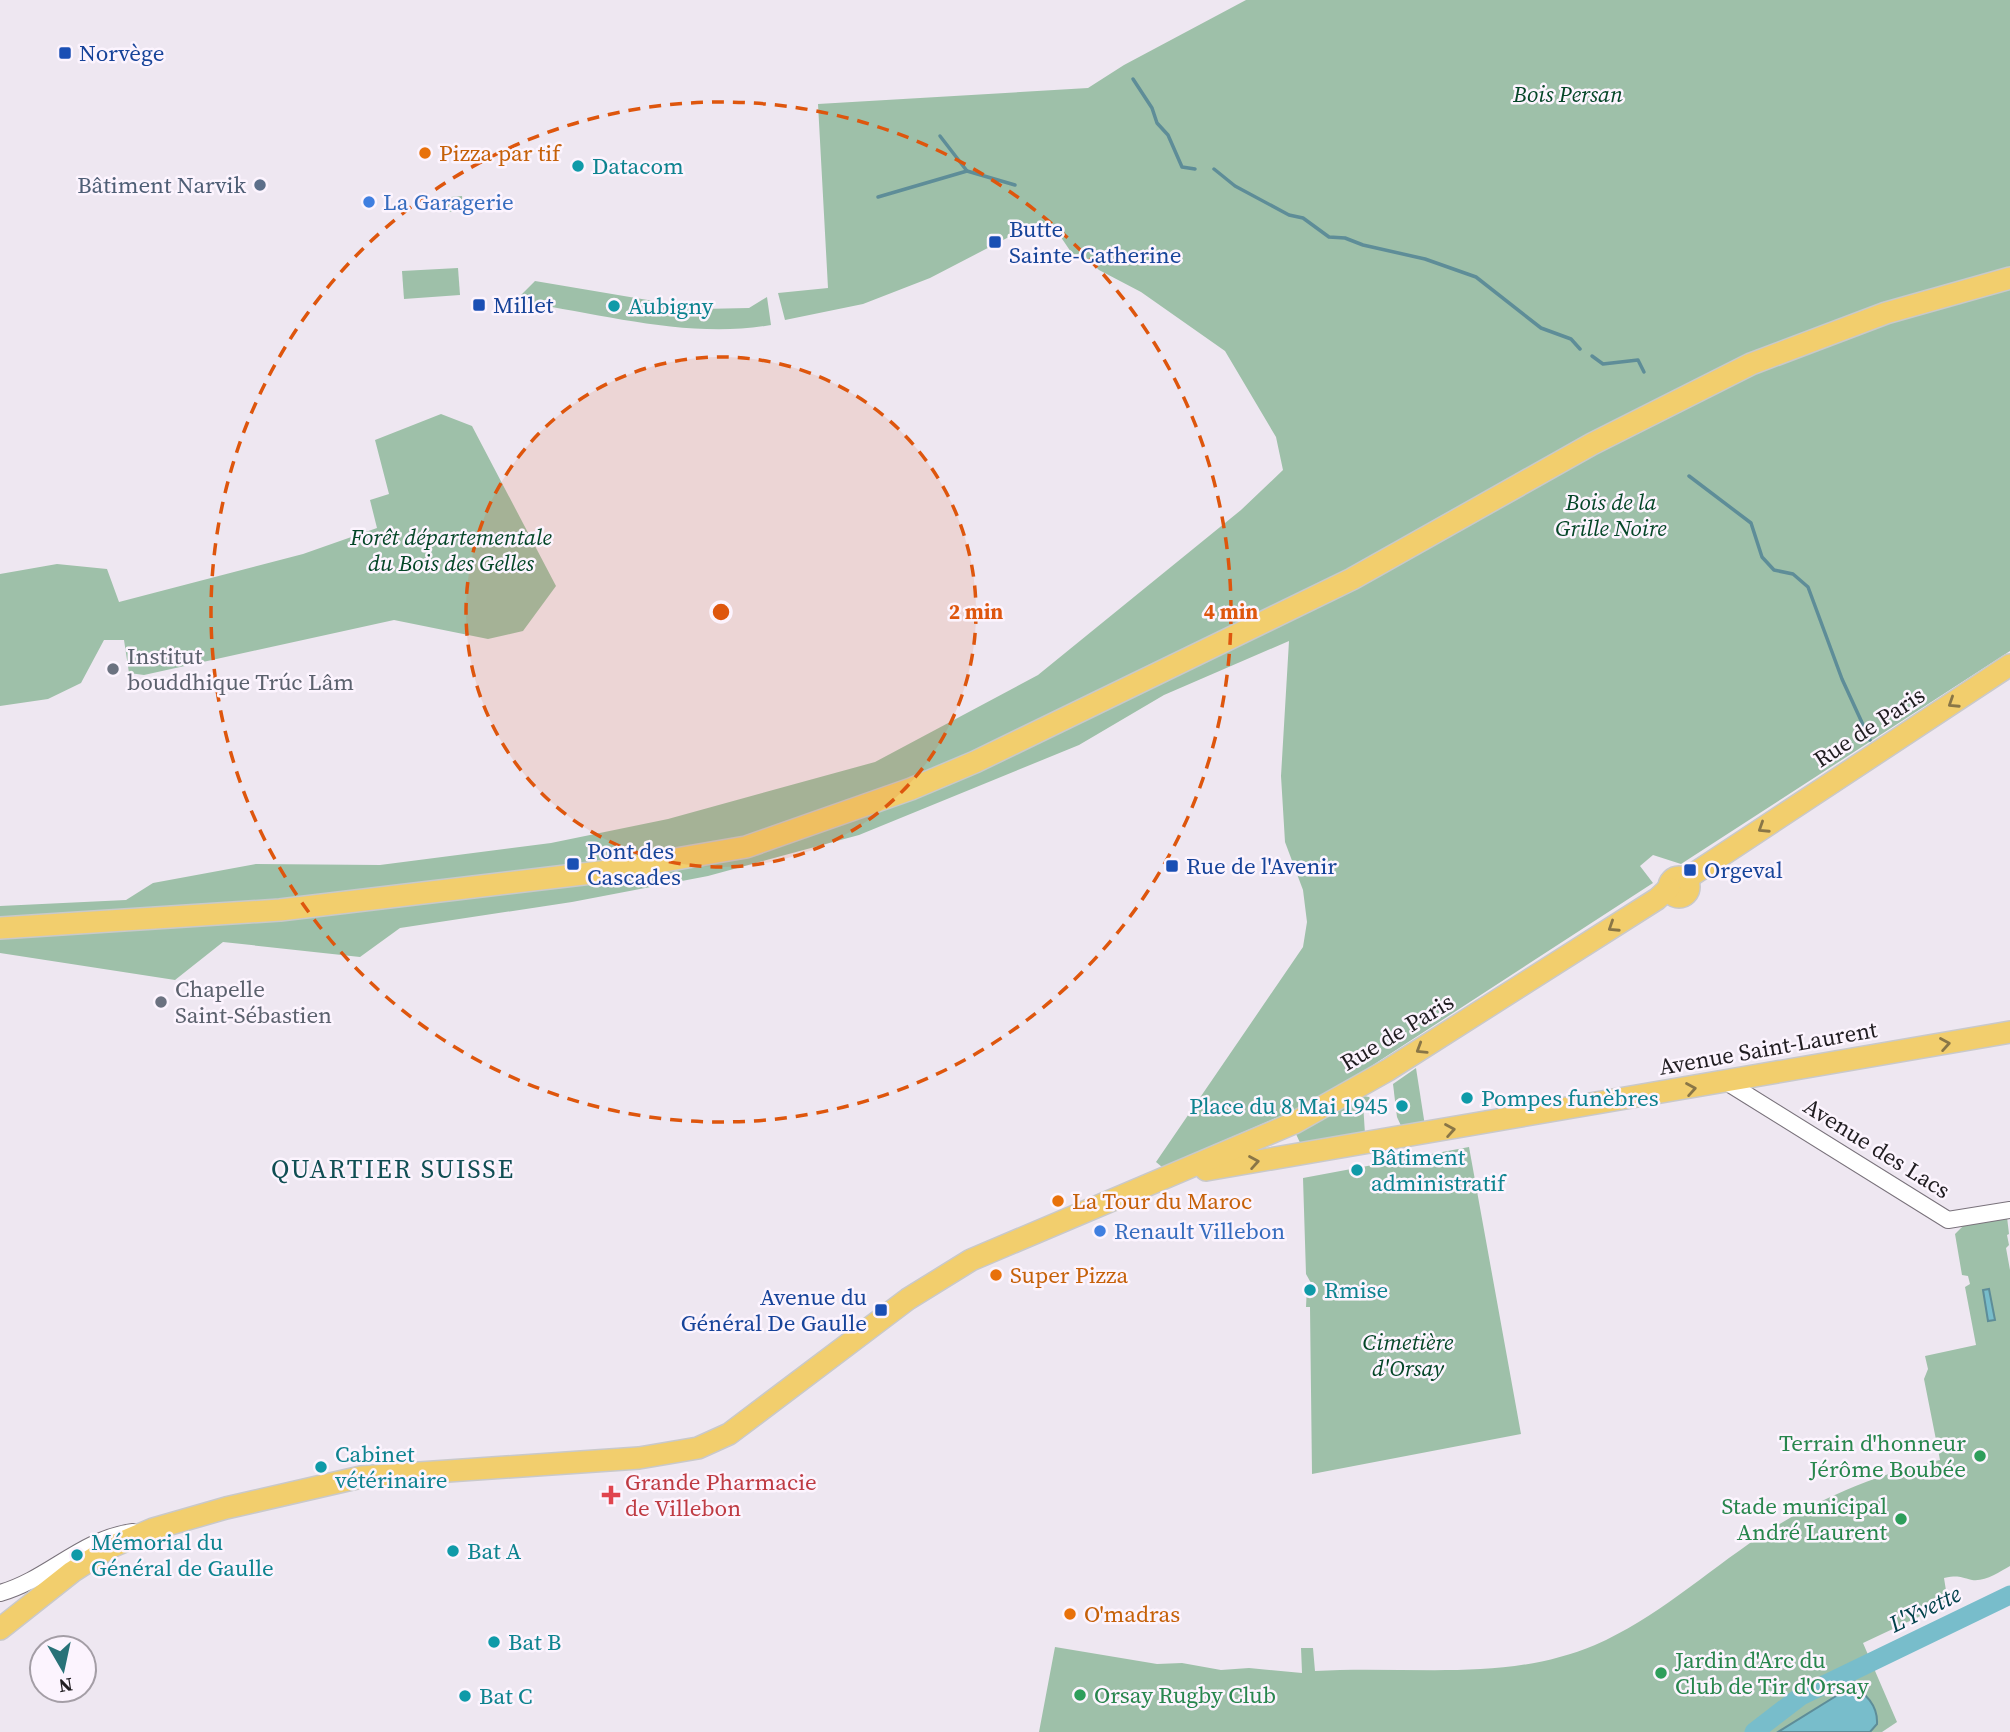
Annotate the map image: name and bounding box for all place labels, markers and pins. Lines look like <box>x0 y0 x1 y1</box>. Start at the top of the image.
place label: Norvège <box>79 37 165 69</box>
marker: Norvège <box>57 45 73 61</box>
place label: Pizza par tif <box>439 137 562 169</box>
marker: Pizza par tif <box>417 145 433 161</box>
place label: Datacom <box>592 150 684 182</box>
marker: Datacom <box>570 158 586 174</box>
place label: Bâtiment Narvik <box>77 169 246 201</box>
marker: Bâtiment Narvik <box>252 177 268 193</box>
place label: La Garagerie <box>383 186 514 218</box>
marker: La Garagerie <box>361 194 377 210</box>
place label: Butte Sainte-Catherine <box>1009 213 1182 271</box>
marker: Butte Sainte-Catherine <box>987 234 1003 250</box>
place label: Millet <box>493 289 554 321</box>
place label: Aubigny <box>628 290 713 322</box>
marker: Millet <box>471 297 487 313</box>
marker: Aubigny <box>606 298 622 314</box>
centre of rings <box>709 600 733 624</box>
place label: Institut bouddhique Trúc Lâm <box>127 640 354 698</box>
marker: Institut bouddhique Trúc Lâm <box>105 661 121 677</box>
place label: Pont des Cascades <box>587 835 681 893</box>
place label: Rue de l'Avenir <box>1186 850 1337 882</box>
place label: Orgeval <box>1704 854 1783 886</box>
marker: Pont des Cascades <box>565 856 581 872</box>
marker: Rue de l'Avenir <box>1164 858 1180 874</box>
marker: Orgeval <box>1682 862 1698 878</box>
place label: Chapelle Saint-Sébastien <box>175 973 332 1031</box>
marker: Chapelle Saint-Sébastien <box>153 994 169 1010</box>
place label: Pompes funèbres <box>1481 1082 1659 1114</box>
place label: Place du 8 Mai 1945 <box>1189 1090 1388 1122</box>
marker: Pompes funèbres <box>1459 1090 1475 1106</box>
marker: Place du 8 Mai 1945 <box>1394 1098 1410 1114</box>
place label: Bâtiment administratif <box>1371 1141 1507 1199</box>
marker: Bâtiment administratif <box>1349 1162 1365 1178</box>
place label: La Tour du Maroc <box>1072 1185 1252 1217</box>
marker: La Tour du Maroc <box>1050 1193 1066 1209</box>
place label: Renault Villebon <box>1114 1215 1285 1247</box>
marker: Renault Villebon <box>1092 1223 1108 1239</box>
place label: Super Pizza <box>1010 1259 1129 1291</box>
marker: Super Pizza <box>988 1267 1004 1283</box>
place label: Rmise <box>1324 1274 1388 1306</box>
place label: Avenue du Général De Gaulle <box>681 1281 867 1339</box>
marker: Rmise <box>1302 1282 1318 1298</box>
marker: Avenue du Général De Gaulle <box>873 1302 889 1318</box>
place label: Terrain d'honneur Jérôme Boubée <box>1779 1427 1966 1485</box>
place label: Cabinet vétérinaire <box>335 1438 447 1496</box>
marker: Terrain d'honneur Jérôme Boubée <box>1972 1448 1988 1464</box>
marker: Cabinet vétérinaire <box>313 1459 329 1475</box>
place label: Grande Pharmacie de Villebon <box>625 1466 817 1524</box>
marker: Grande Pharmacie de Villebon <box>603 1487 619 1503</box>
place label: Stade municipal André Laurent <box>1722 1490 1888 1548</box>
marker: Stade municipal André Laurent <box>1893 1511 1909 1527</box>
place label: Mémorial du Général de Gaulle <box>91 1526 274 1584</box>
place label: Bat A <box>467 1535 522 1567</box>
marker: Bat A <box>445 1543 461 1559</box>
marker: Mémorial du Général de Gaulle <box>69 1547 85 1563</box>
place label: O'madras <box>1084 1598 1180 1630</box>
marker: O'madras <box>1062 1606 1078 1622</box>
place label: Bat B <box>508 1626 561 1658</box>
marker: Bat B <box>486 1634 502 1650</box>
place label: Jardin d'Arc du Club de Tir d'Orsay <box>1674 1644 1869 1702</box>
marker: Jardin d'Arc du Club de Tir d'Orsay <box>1653 1665 1669 1681</box>
place label: Orsay Rugby Club <box>1094 1679 1276 1711</box>
place label: Bat C <box>479 1680 533 1712</box>
marker: Orsay Rugby Club <box>1072 1687 1088 1703</box>
marker: Bat C <box>457 1688 473 1704</box>

